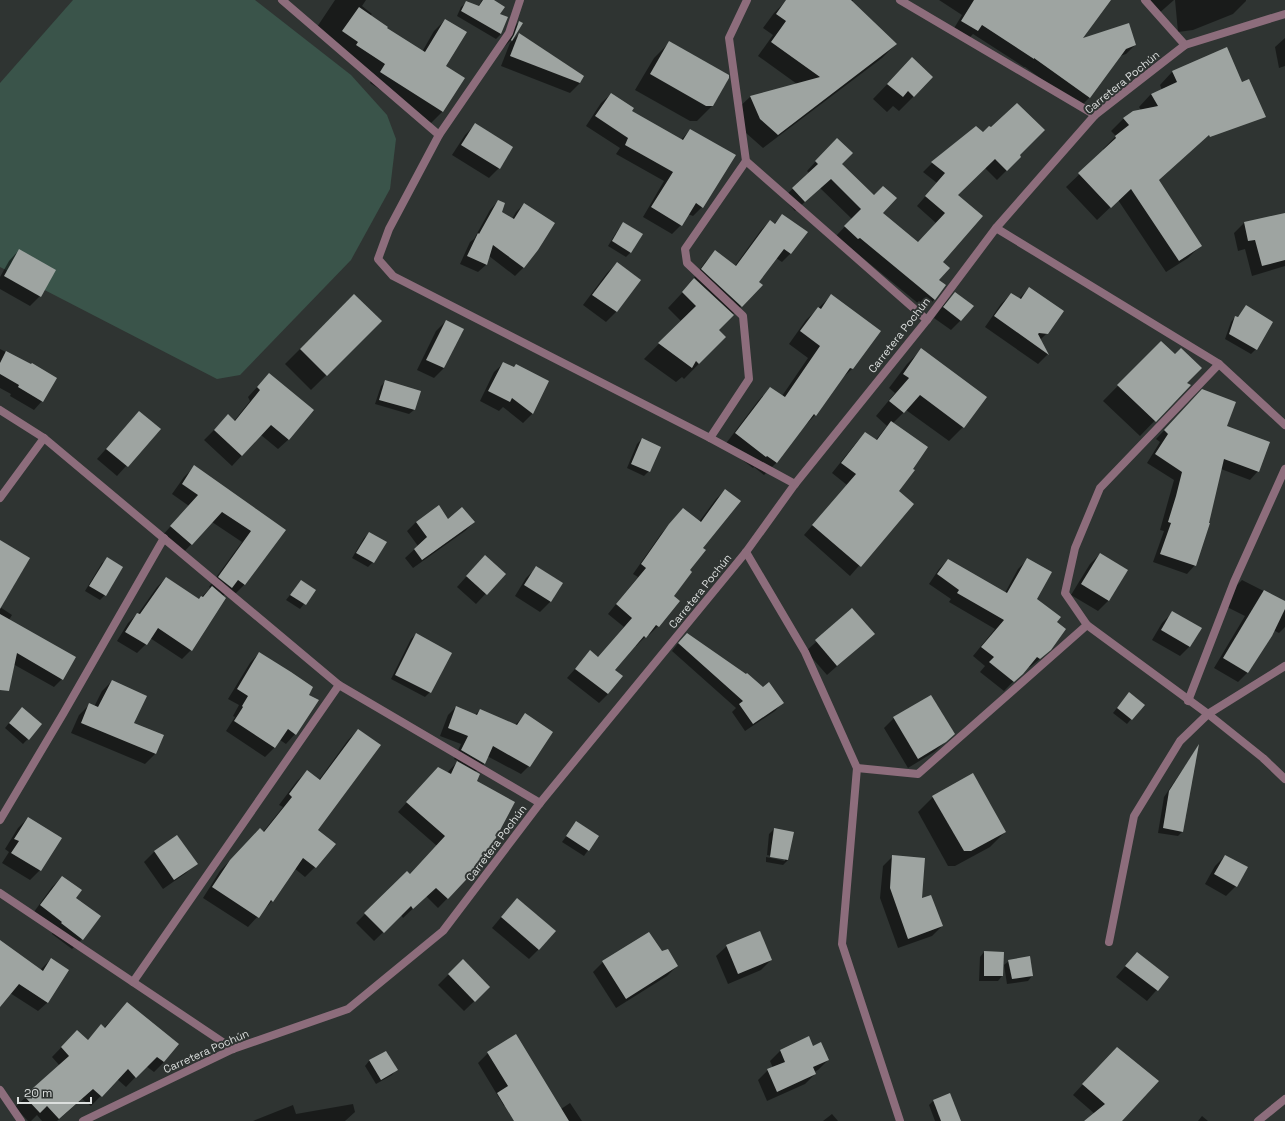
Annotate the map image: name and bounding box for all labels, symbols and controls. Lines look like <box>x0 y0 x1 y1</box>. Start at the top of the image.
street label: Carretera Pochún <box>1082 48 1162 116</box>
street label: Carretera Pochún <box>865 294 933 376</box>
street label: Carretera Pochún <box>666 551 734 631</box>
street label: Carretera Pochún <box>463 802 529 884</box>
street label: Carretera Pochún <box>161 1026 251 1076</box>
scale bar <box>18 1079 91 1105</box>
text: 20 m <box>24 1085 52 1101</box>

